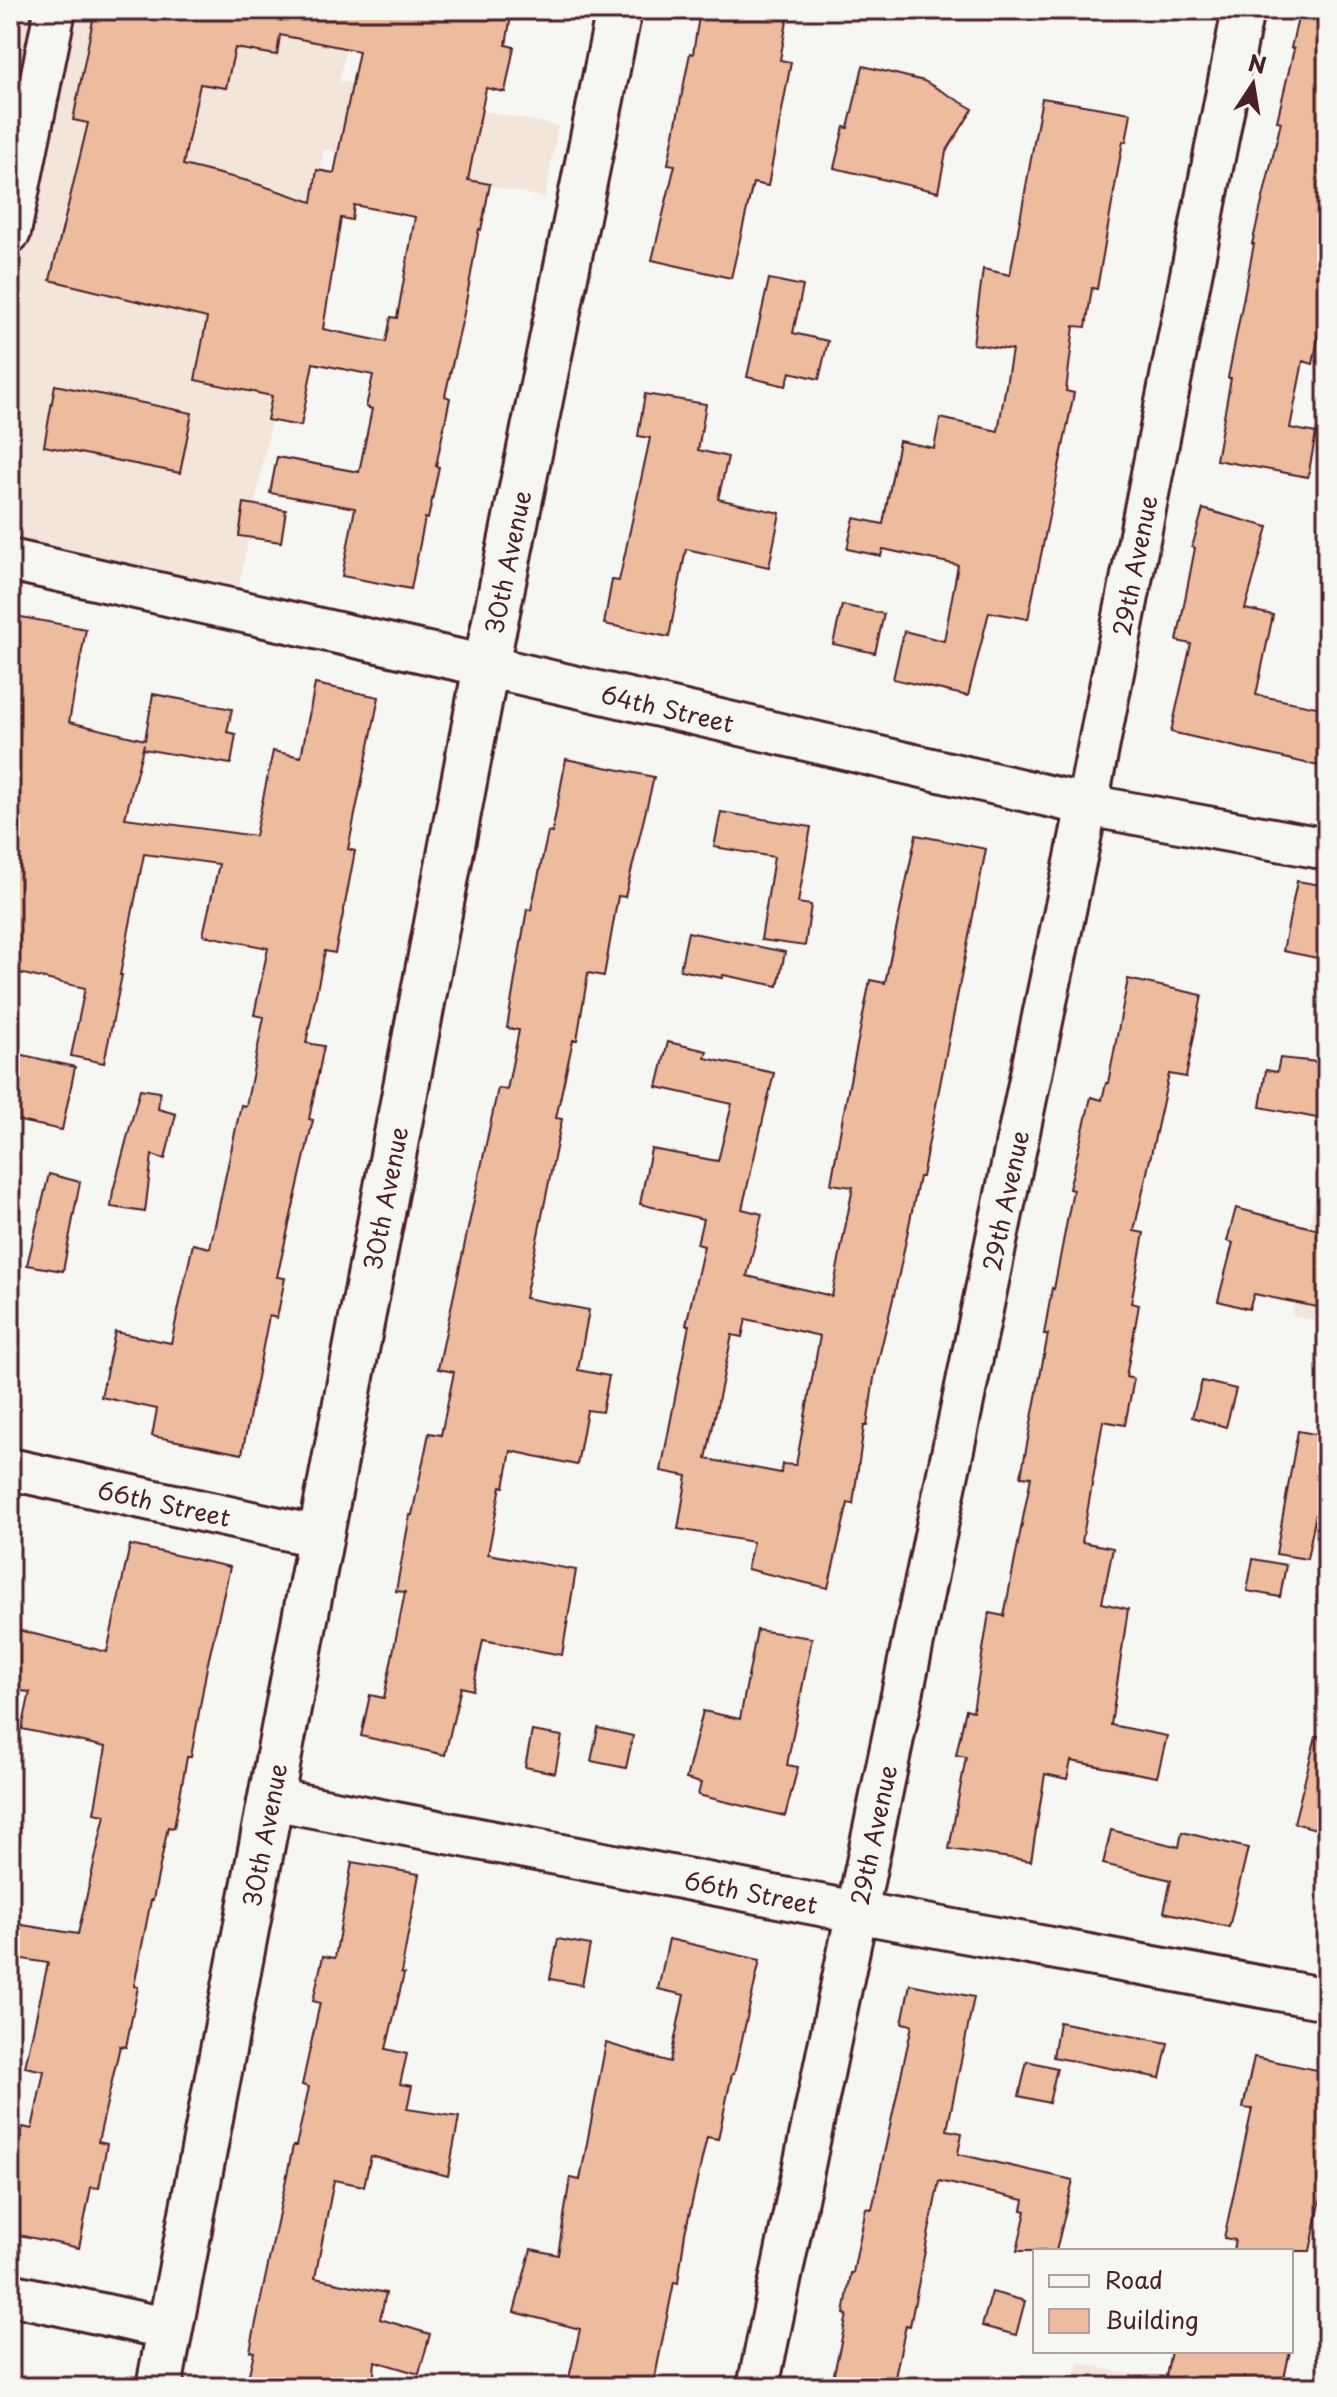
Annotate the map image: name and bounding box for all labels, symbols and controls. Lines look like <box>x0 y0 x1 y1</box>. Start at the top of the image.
north arrow <box>1213 44 1293 124</box>
text: N <box>1246 45 1269 81</box>
street label: 30th Avenue <box>475 487 539 637</box>
street label: 29th Avenue <box>1103 492 1165 639</box>
street label: 64th Street <box>598 675 738 741</box>
street label: 30th Avenue <box>354 1123 416 1273</box>
street label: 29th Avenue <box>973 1127 1037 1274</box>
street label: 66th Street <box>95 1471 234 1535</box>
street label: 30th Avenue <box>233 1760 295 1910</box>
street label: 29th Avenue <box>841 1761 905 1908</box>
street label: 66th Street <box>681 1861 821 1922</box>
legend <box>1033 2249 1293 2353</box>
text: Road <box>1105 2261 1163 2297</box>
text: Building <box>1105 2301 1199 2337</box>

